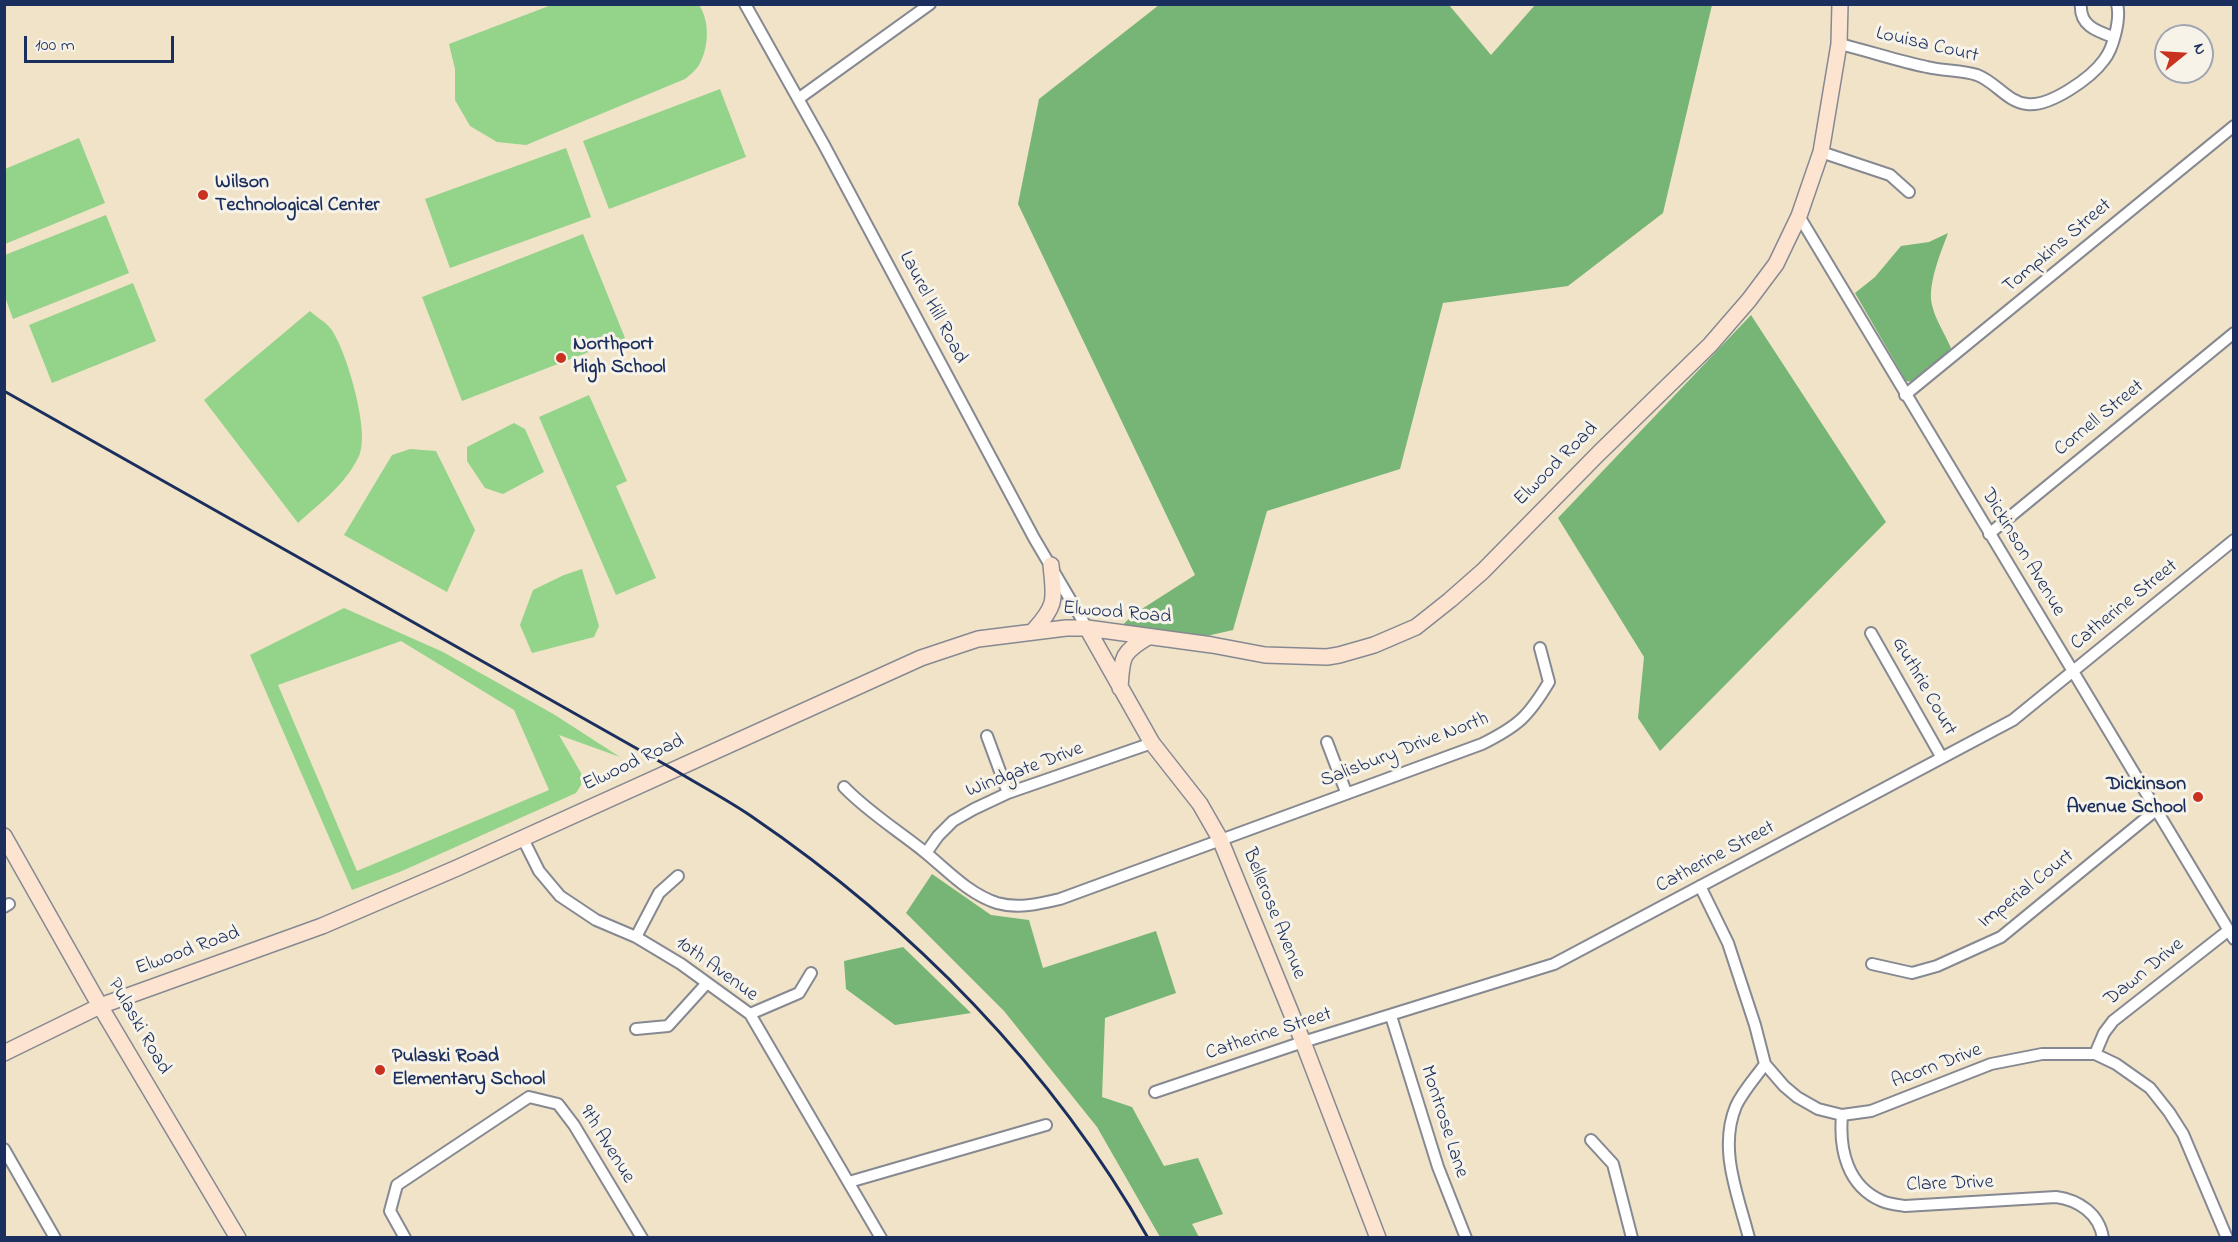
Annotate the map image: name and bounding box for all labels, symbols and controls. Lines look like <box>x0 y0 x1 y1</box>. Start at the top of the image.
street label: Louisa Court <box>1873 23 1981 69</box>
scale bar <box>27 24 177 62</box>
north arrow <box>2154 24 2214 84</box>
text: 100 m <box>35 33 75 59</box>
text: N <box>2186 40 2212 58</box>
place label: Wilson Technological Center <box>215 172 380 219</box>
marker: Wilson Technological Center <box>196 188 210 202</box>
street label: Tompkins Street <box>1999 195 2117 299</box>
street label: Laurel Hill Road <box>892 248 972 368</box>
place label: Northport High School <box>573 334 666 381</box>
marker: Northport High School <box>554 351 568 365</box>
street label: Cornell Street <box>2050 376 2150 462</box>
street label: Elwood Road <box>1510 418 1604 512</box>
street label: Dickinson Avenue <box>1974 485 2070 621</box>
street label: Catherine Street <box>2067 555 2183 657</box>
street label: Elwood Road <box>1062 597 1172 631</box>
street label: Guthrie Court <box>1885 634 1961 740</box>
street label: Salisbury Drive North <box>1318 708 1492 794</box>
street label: Elwood Road <box>580 730 688 798</box>
street label: Windgate Drive <box>963 738 1087 804</box>
place label: Dickinson Avenue School <box>2066 774 2186 821</box>
marker: Dickinson Avenue School <box>2191 790 2205 804</box>
street label: Catherine Street <box>1653 817 1779 899</box>
street label: Bellerose Avenue <box>1236 845 1310 983</box>
street label: Imperial Court <box>1974 845 2080 935</box>
street label: Elwood Road <box>133 922 243 982</box>
street label: 10th Avenue <box>670 932 762 1008</box>
street label: Dawn Drive <box>2100 934 2190 1012</box>
street label: Pulaski Road <box>101 975 175 1079</box>
street label: Catherine Street <box>1203 1003 1335 1067</box>
street label: Acorn Drive <box>1889 1039 1985 1095</box>
place label: Pulaski Road Elementary School <box>392 1046 545 1093</box>
marker: Pulaski Road Elementary School <box>373 1063 387 1077</box>
street label: Montrose Lane <box>1414 1063 1472 1181</box>
street label: 9th Avenue <box>573 1102 639 1188</box>
street label: Clare Drive <box>1906 1171 1994 1199</box>

